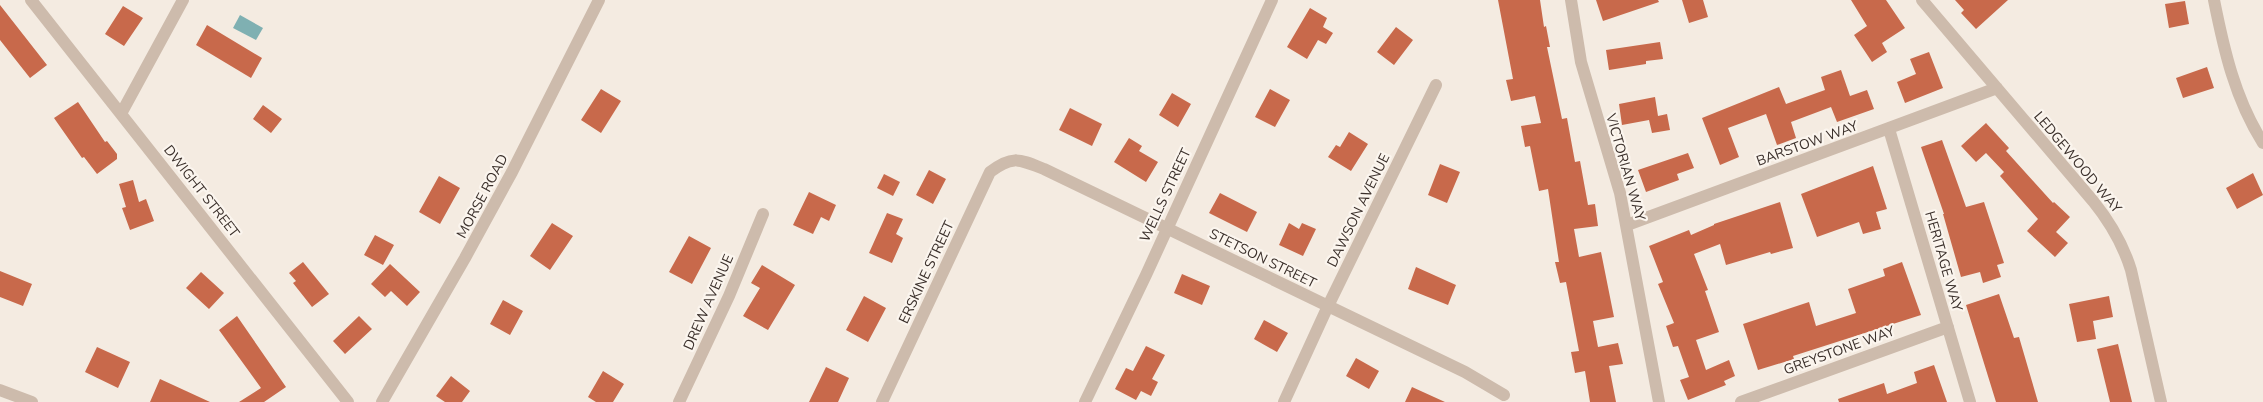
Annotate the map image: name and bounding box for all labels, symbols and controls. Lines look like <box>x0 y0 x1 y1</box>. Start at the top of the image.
street label: LEDGEWOOD WAY <box>2029 107 2126 218</box>
street label: VICTORIAN WAY <box>1601 110 1650 223</box>
street label: BARSTOW WAY <box>1754 116 1861 171</box>
street label: DWIGHT STREET <box>159 141 244 242</box>
street label: WELLS STREET <box>1135 145 1196 245</box>
street label: DAWSON AVENUE <box>1323 150 1394 270</box>
street label: MORSE ROAD <box>452 151 513 242</box>
street label: HERITAGE WAY <box>1920 209 1967 314</box>
street label: ERSKINE STREET <box>894 217 959 327</box>
street label: STETSON STREET <box>1206 224 1320 293</box>
street label: DREW AVENUE <box>679 251 738 353</box>
street label: GREYSTONE WAY <box>1781 321 1898 379</box>

